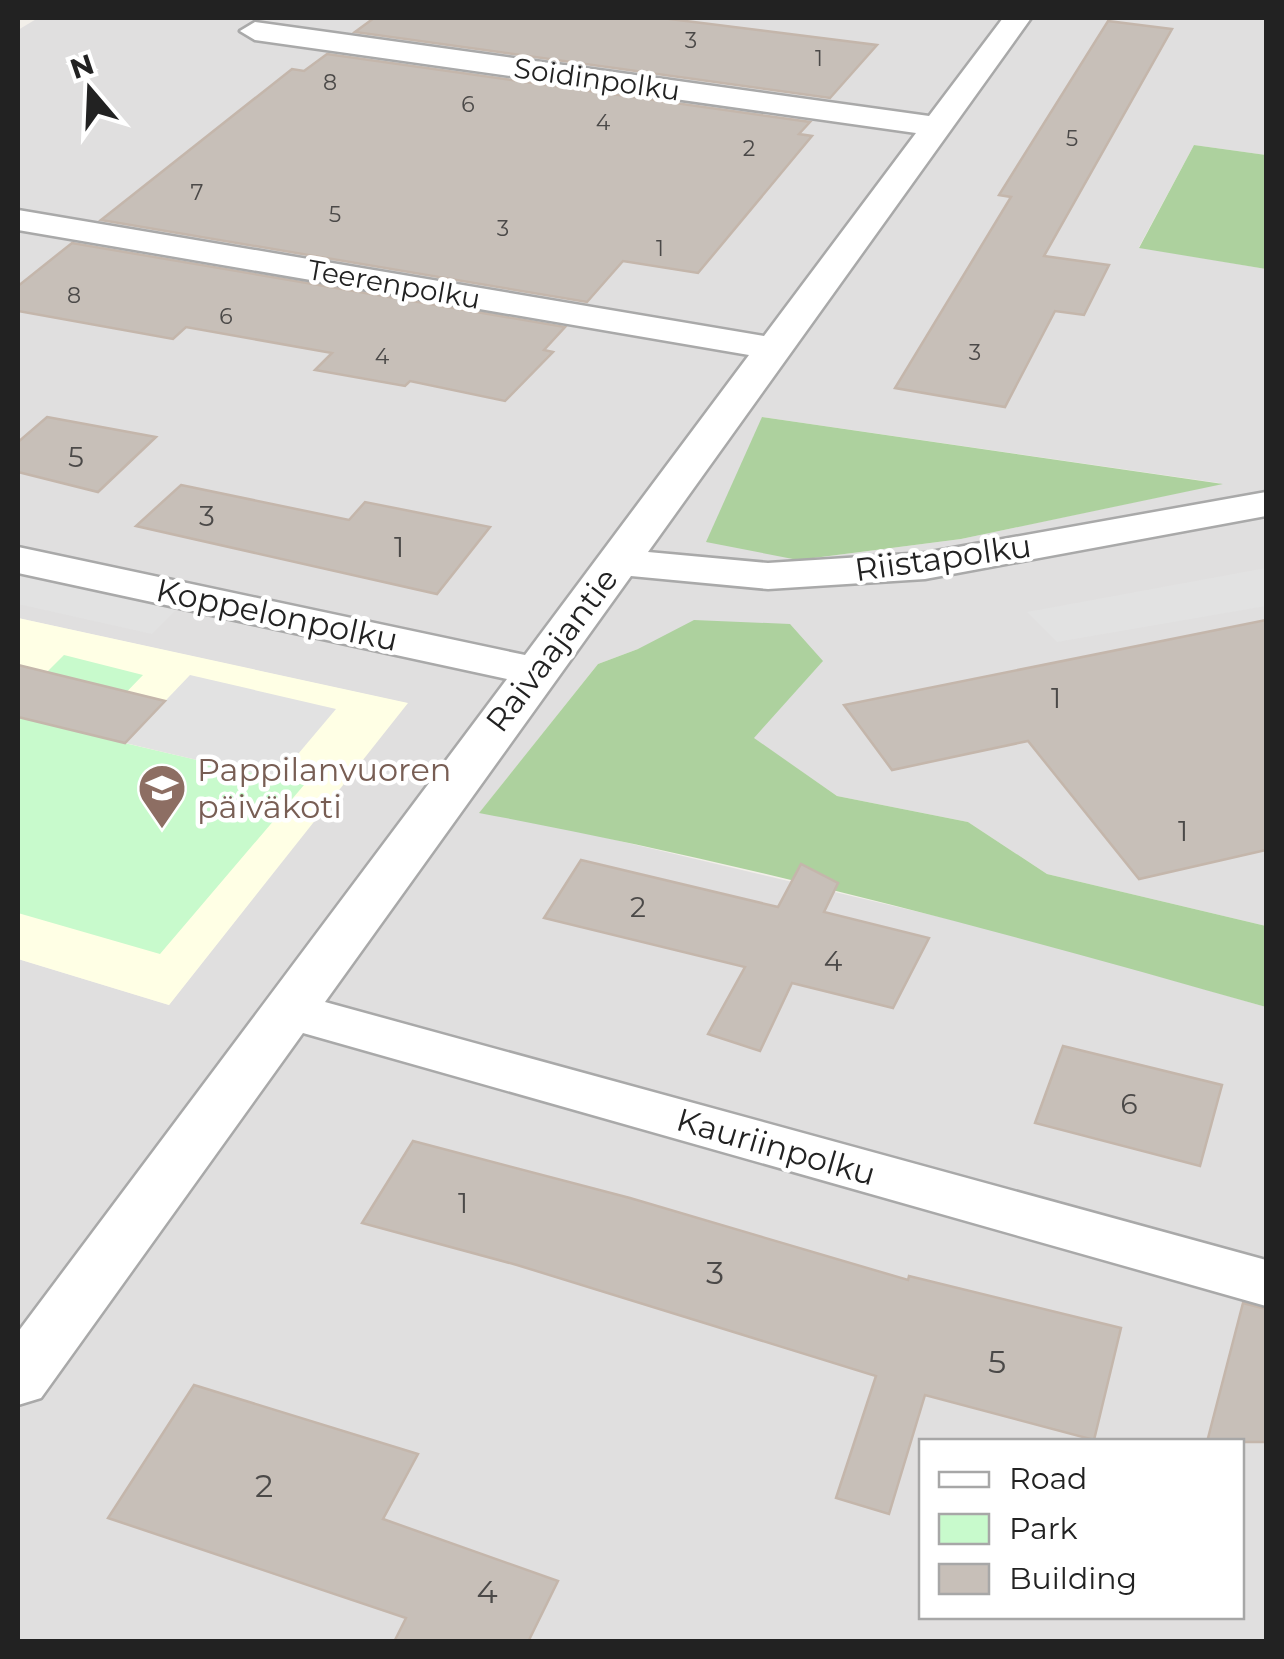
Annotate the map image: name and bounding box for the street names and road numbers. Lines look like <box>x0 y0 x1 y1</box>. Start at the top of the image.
street label: Soidinpolku <box>512 51 682 107</box>
street label: Teerenpolku <box>305 252 483 316</box>
street label: Riistapolku <box>852 526 1034 589</box>
street label: Raivaajantie <box>477 560 626 739</box>
street label: Koppelonpolku <box>153 570 401 659</box>
street label: Kauriinpolku <box>672 1100 880 1193</box>

